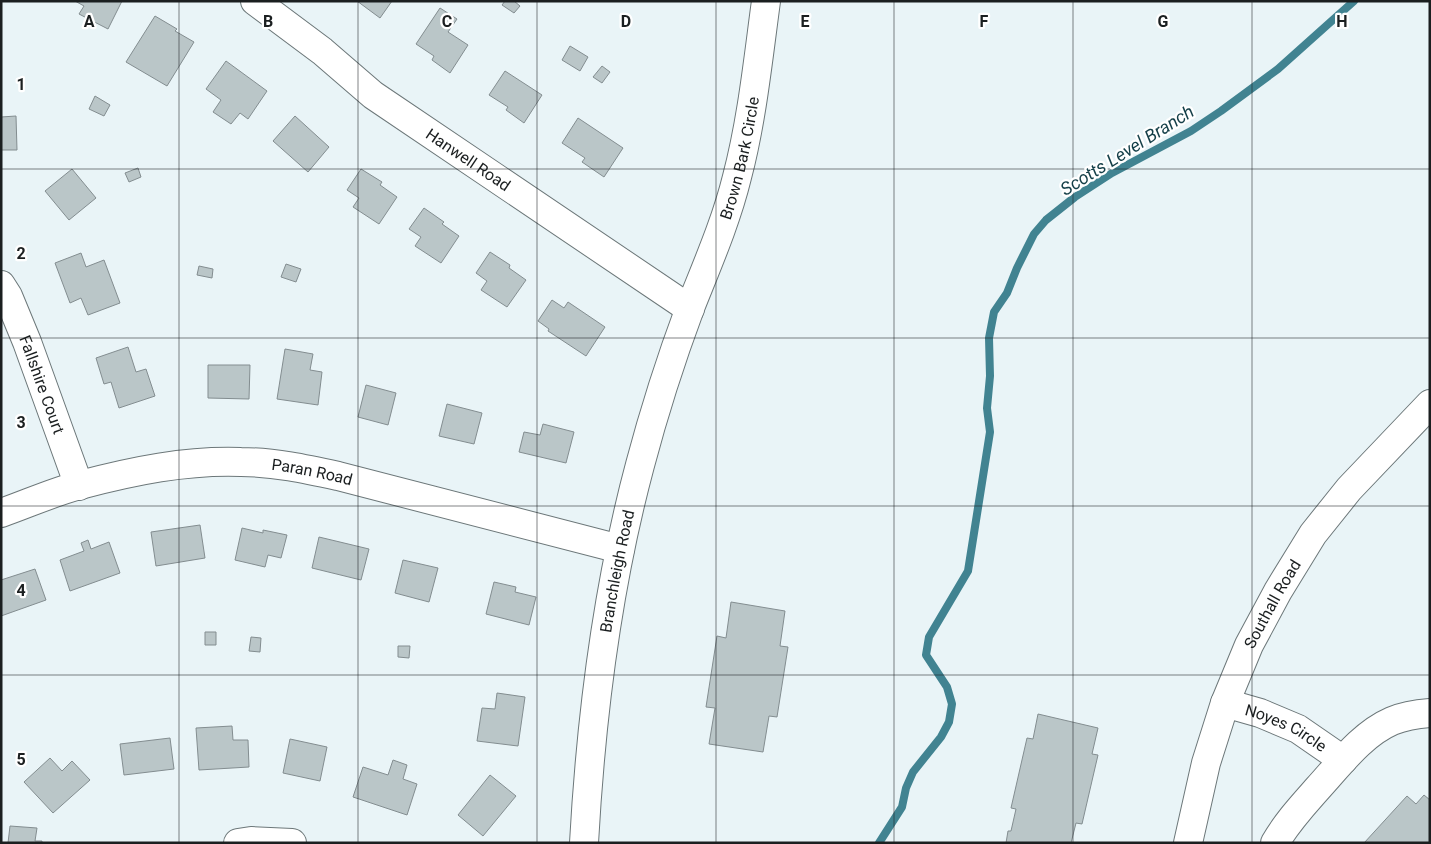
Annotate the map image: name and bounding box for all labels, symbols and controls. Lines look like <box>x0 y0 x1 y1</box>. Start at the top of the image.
text: A <box>84 12 95 31</box>
text: B <box>263 12 273 31</box>
text: C <box>442 12 452 31</box>
text: D <box>621 12 631 31</box>
text: E <box>801 12 810 31</box>
text: F <box>980 12 989 31</box>
text: G <box>1158 12 1169 31</box>
text: H <box>1336 12 1348 31</box>
text: 1 <box>16 75 26 94</box>
street label: Brown Bark Circle <box>716 95 762 222</box>
water label: Scotts Level Branch <box>1056 100 1198 200</box>
street label: Hanwell Road <box>422 124 514 195</box>
text: 2 <box>16 244 26 263</box>
street label: Fallshire Court <box>16 332 69 436</box>
text: 3 <box>16 413 26 432</box>
street label: Paran Road <box>271 454 355 489</box>
street label: Branchleigh Road <box>596 508 638 634</box>
street label: Southall Road <box>1240 556 1305 651</box>
text: 4 <box>16 581 26 600</box>
street label: Noyes Circle <box>1243 700 1330 755</box>
text: 5 <box>16 750 26 769</box>

